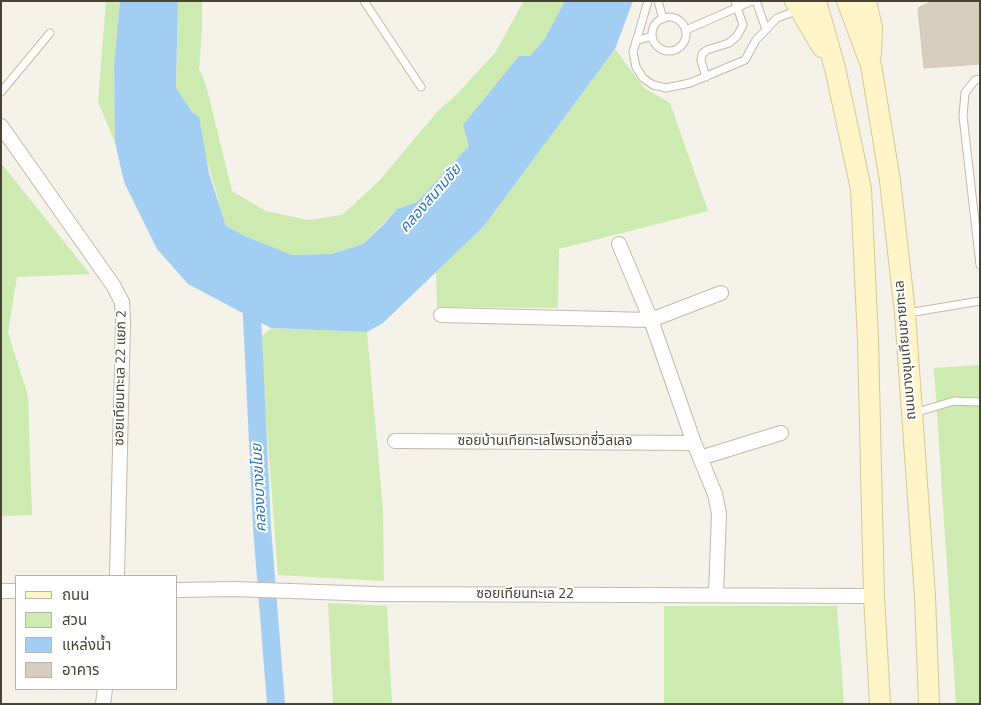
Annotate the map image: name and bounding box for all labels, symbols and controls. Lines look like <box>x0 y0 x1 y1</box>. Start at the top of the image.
water label: คลองสนามชัย <box>396 161 466 237</box>
street label: ถนนบางขุนเทียนชายทะเล <box>892 280 920 420</box>
street label: ซอยเทียนทะเล 22 แยก 2 <box>111 310 131 446</box>
street label: ซอยบ้านเทียทะเลไพรเวทซี่วิลเลจ <box>457 434 633 450</box>
water label: คลองบางขโมย <box>249 443 271 533</box>
legend <box>15 575 178 690</box>
text: ถนน <box>62 583 89 606</box>
street label: ซอยเทียนทะเล 22 <box>476 587 574 603</box>
text: สวน <box>62 608 87 631</box>
text: แหล่งน้ำ <box>62 633 111 656</box>
text: อาคาร <box>62 658 99 681</box>

